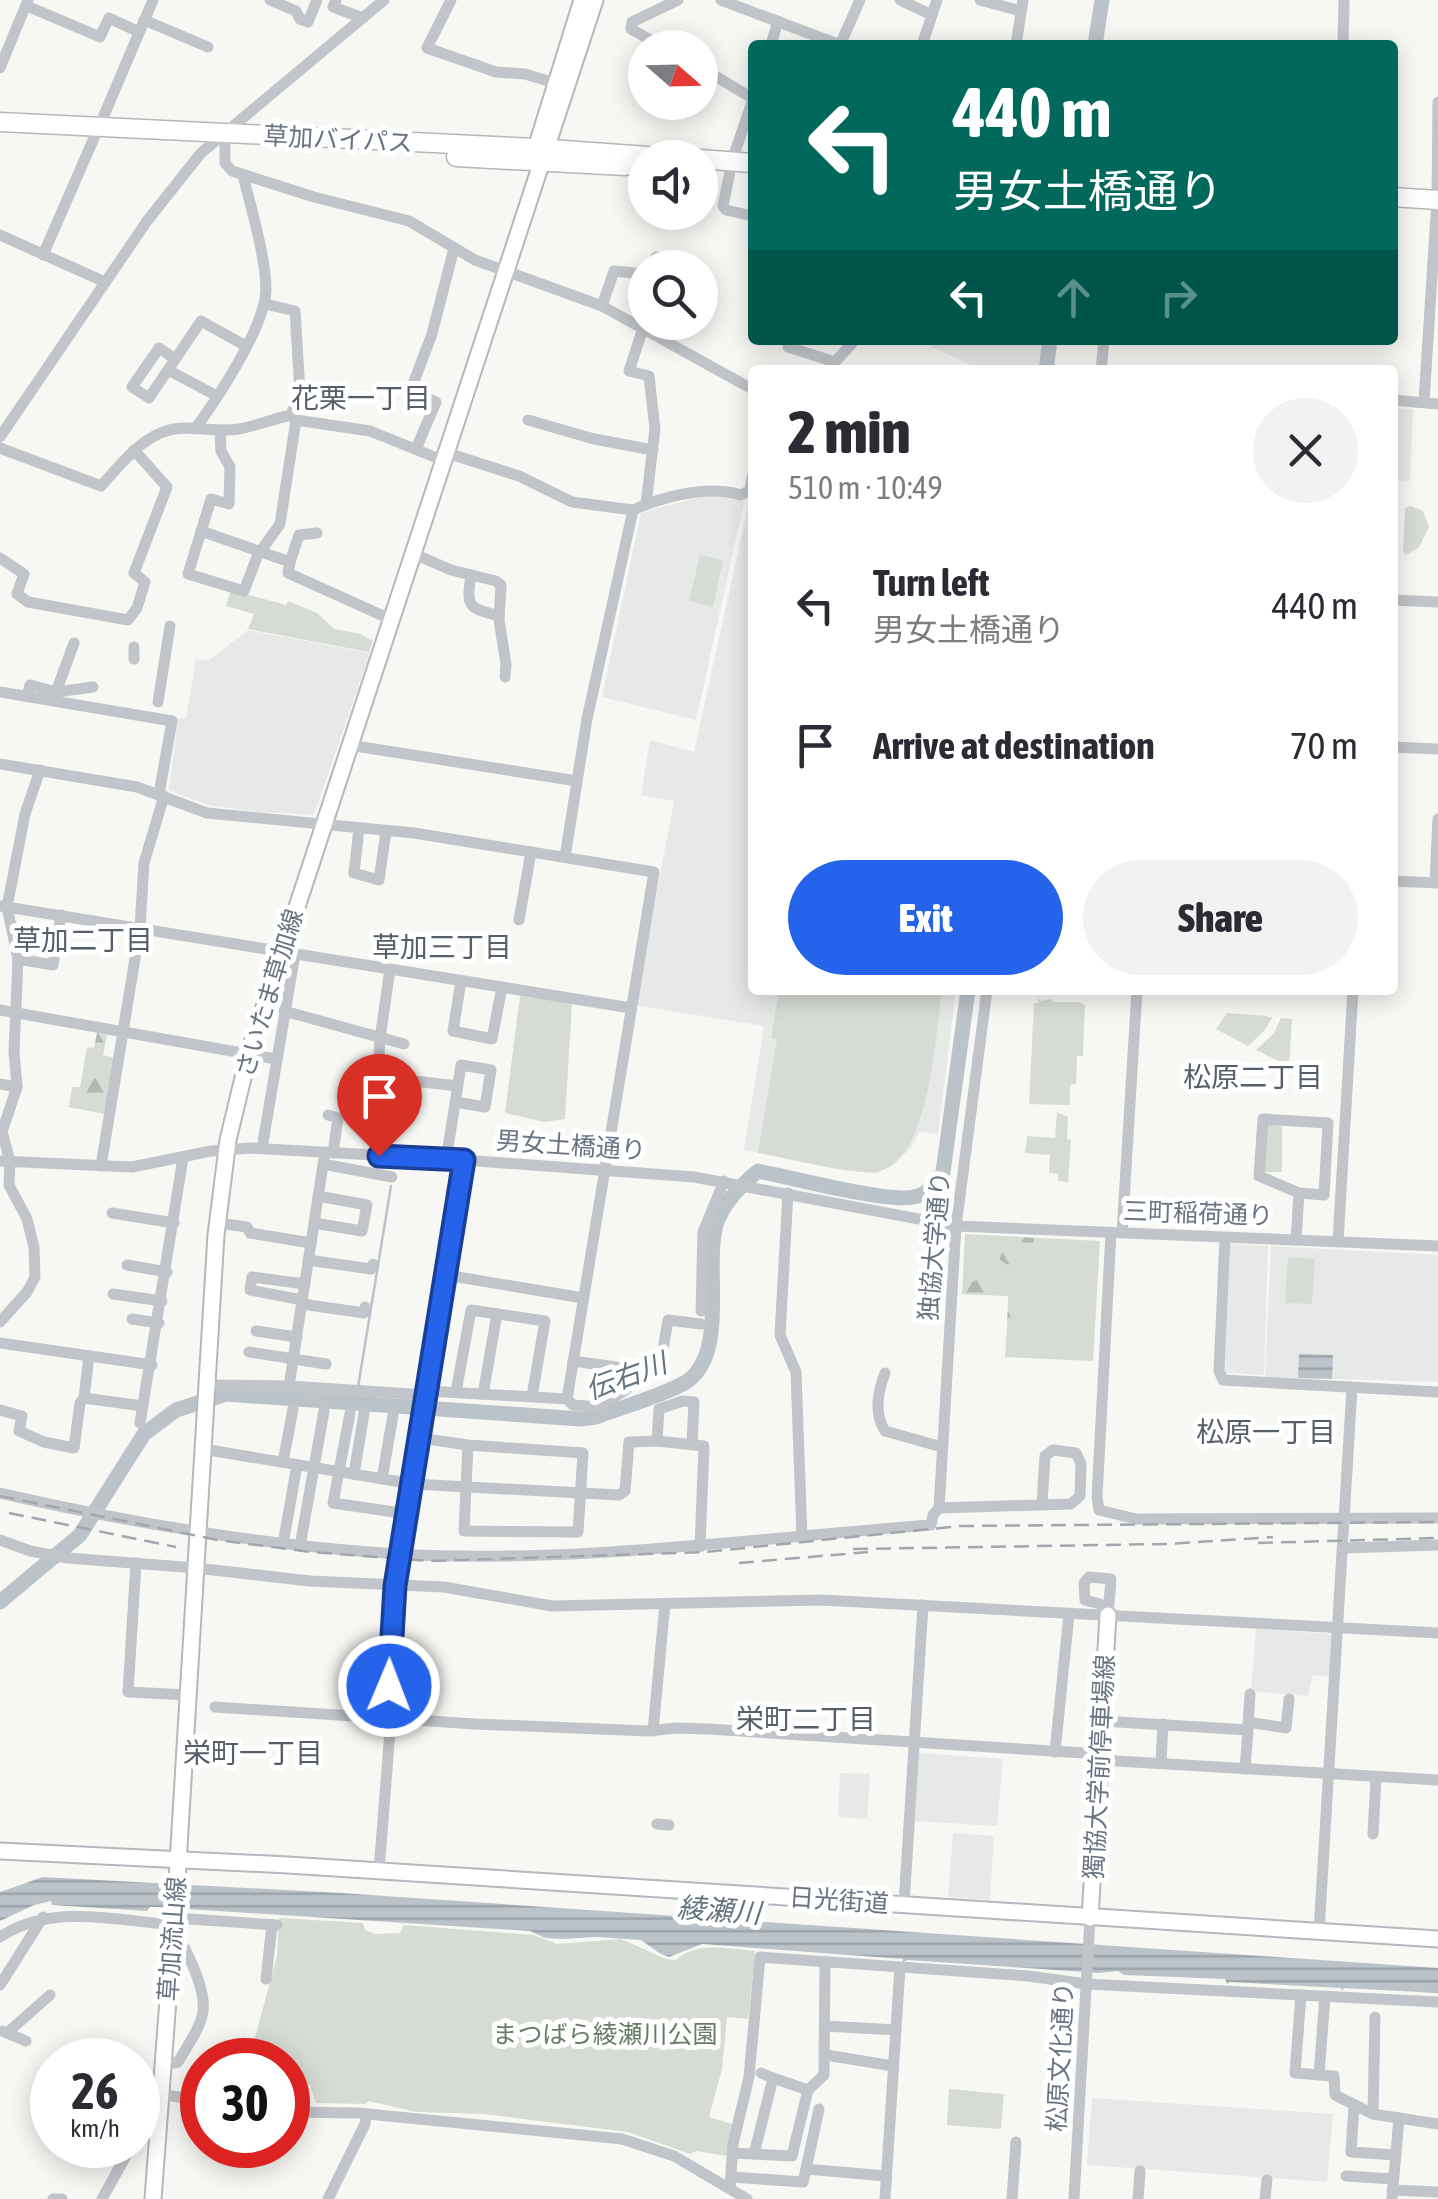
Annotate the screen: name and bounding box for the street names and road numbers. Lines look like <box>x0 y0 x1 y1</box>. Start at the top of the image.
street label: 草加バイパス <box>263 121 413 157</box>
street label: さいたま草加線 <box>230 906 308 1080</box>
street label: 男女土橋通り <box>495 1126 647 1164</box>
street label: 独協大学通り <box>914 1170 954 1322</box>
street label: 三町稲荷通り <box>1123 1196 1273 1230</box>
street label: 獨協大学前停車場線 <box>1079 1654 1119 1880</box>
street label: 草加流山線 <box>154 1876 190 2002</box>
street label: 日光街道 <box>788 1883 890 1917</box>
street label: 松原文化通り <box>1042 1981 1078 2133</box>

